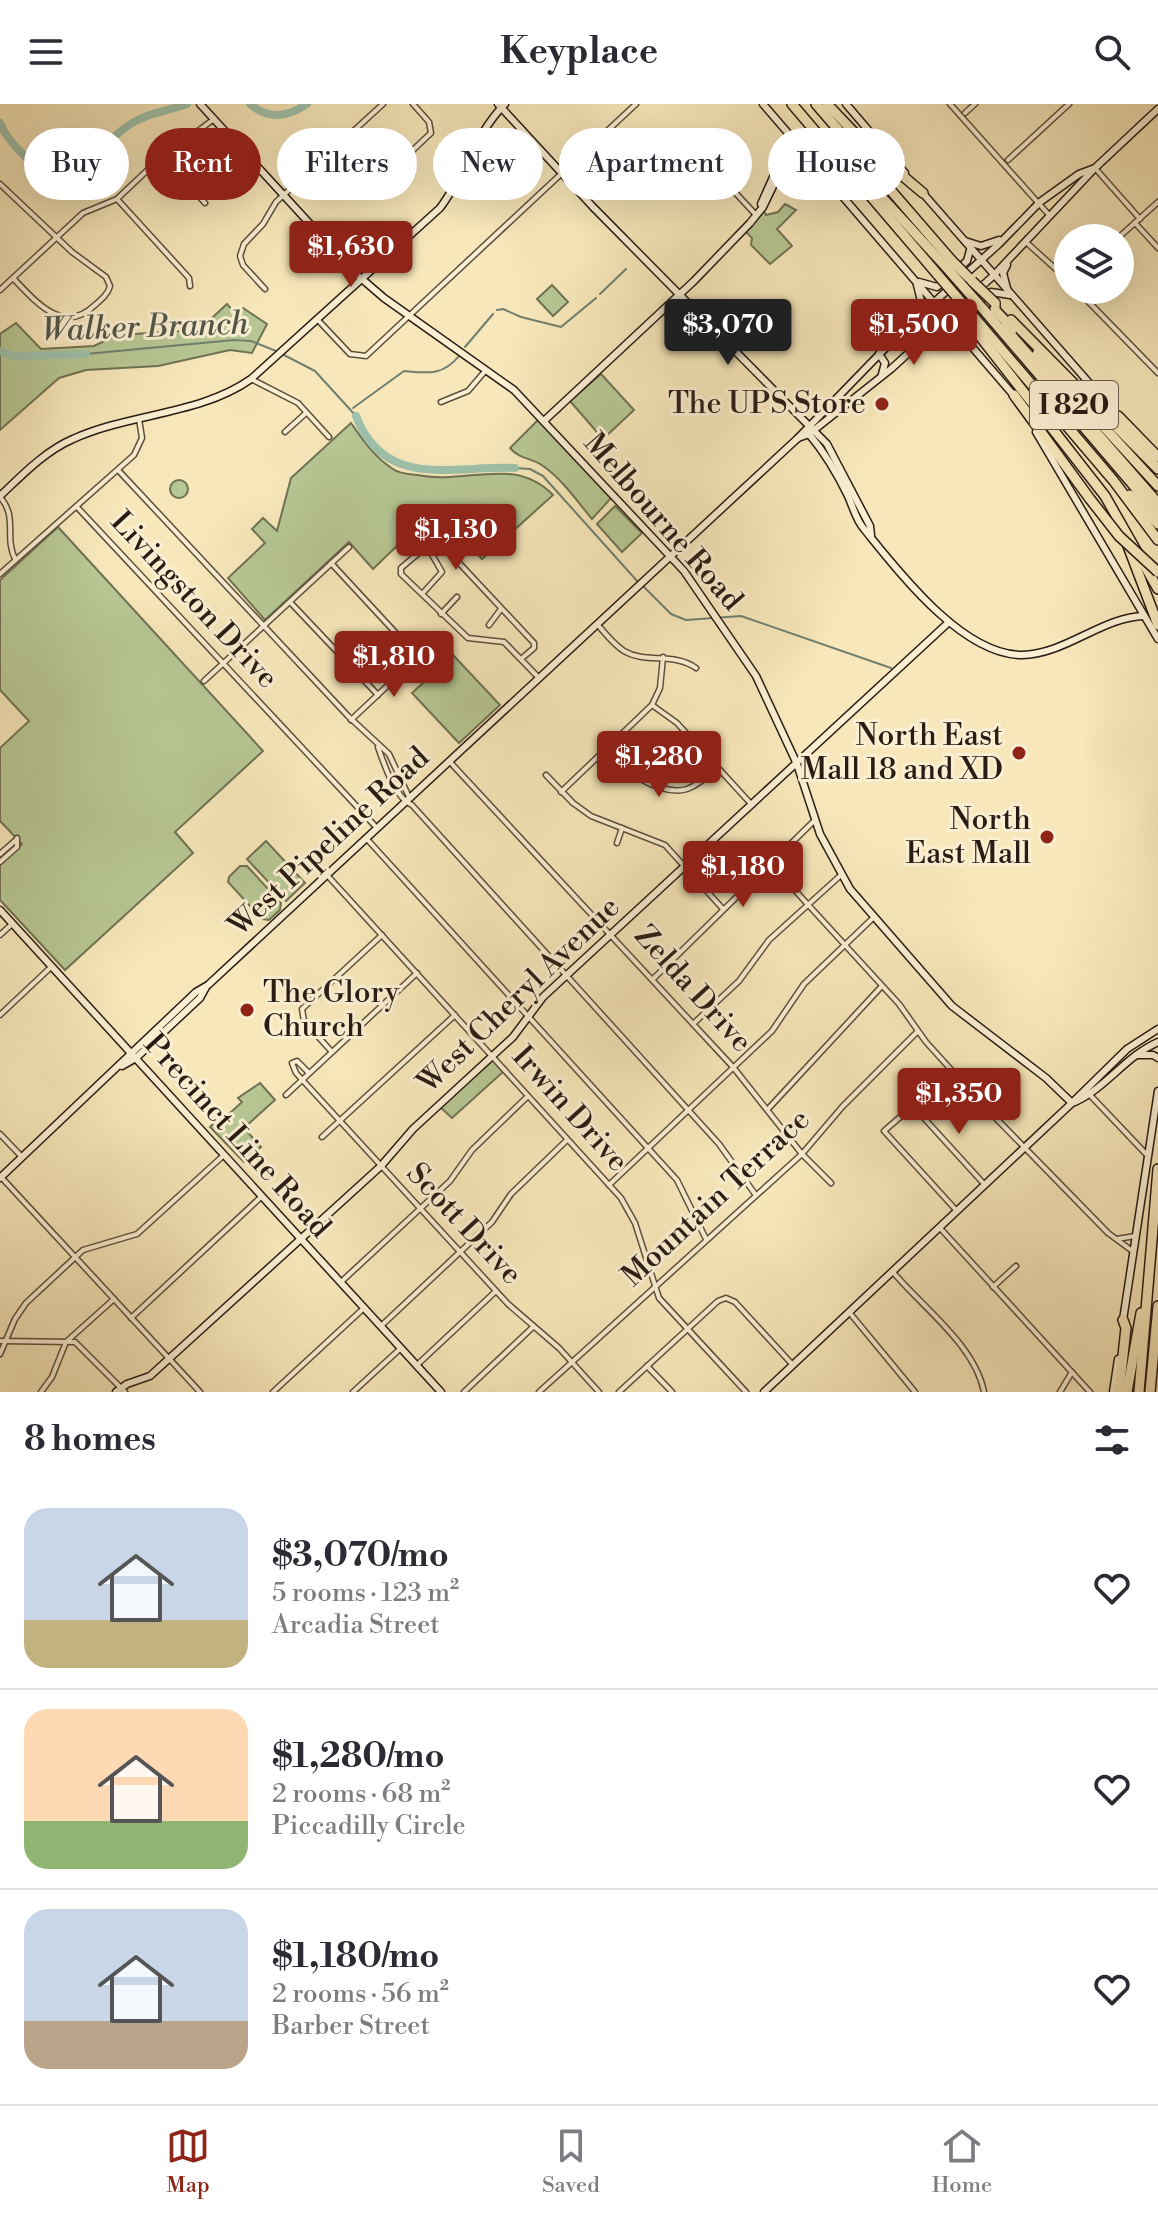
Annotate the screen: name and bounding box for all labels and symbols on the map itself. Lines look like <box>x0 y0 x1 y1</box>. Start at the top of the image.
pin: $1,630 <box>286 221 416 289</box>
pin: $3,070 <box>663 299 793 367</box>
pin: $1,500 <box>849 299 979 367</box>
water label: Walker Branch <box>41 303 249 351</box>
road number: I 820 <box>1030 381 1118 429</box>
place label: The UPS Store <box>668 385 866 423</box>
marker: The UPS Store <box>873 395 891 413</box>
street label: Melbourne Road <box>575 425 751 619</box>
street label: Livingston Drive <box>102 503 286 697</box>
pin: $1,130 <box>391 504 521 572</box>
pin: $1,810 <box>329 631 459 699</box>
place label: North East Mall 18 and XD <box>801 717 1003 789</box>
pin: $1,280 <box>594 731 724 799</box>
street label: West Pipeline Road <box>220 739 437 946</box>
marker: North East Mall 18 and XD <box>1010 744 1028 762</box>
place label: North East Mall <box>905 801 1031 873</box>
marker: North East Mall <box>1038 828 1056 846</box>
pin: $1,180 <box>678 841 808 909</box>
street label: West Cheryl Avenue <box>409 889 628 1102</box>
street label: Zelda Drive <box>626 917 760 1061</box>
place label: The Glory Church <box>263 974 400 1046</box>
marker: The Glory Church <box>238 1001 256 1019</box>
street label: Precinct Line Road <box>135 1026 339 1246</box>
street label: Irwin Drive <box>504 1038 636 1180</box>
pin: $1,350 <box>894 1068 1024 1136</box>
street label: Mountain Terrace <box>614 1101 818 1295</box>
street label: Scott Drive <box>398 1155 530 1293</box>

